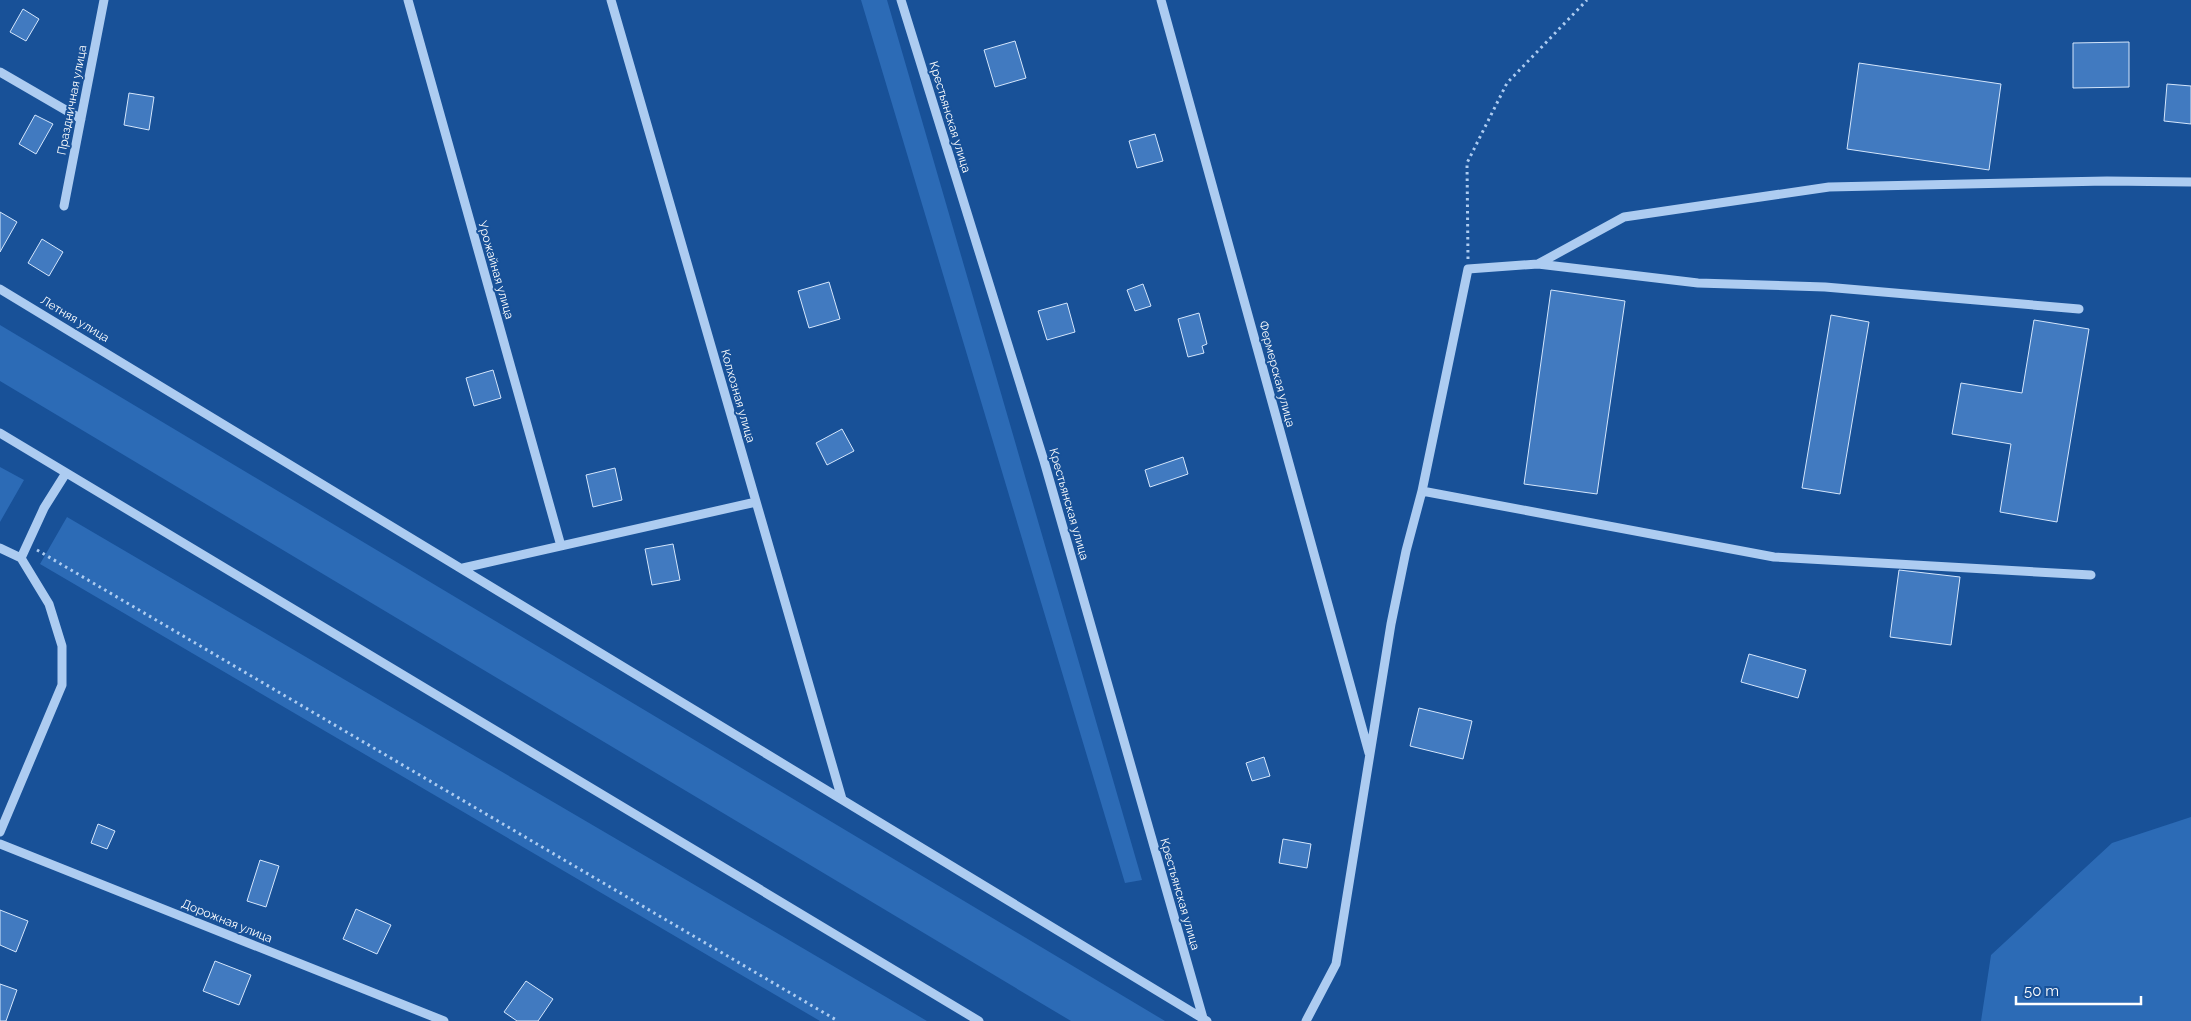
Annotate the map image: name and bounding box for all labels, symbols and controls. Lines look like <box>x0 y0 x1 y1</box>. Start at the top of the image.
street label: Праздничная улица <box>54 44 90 156</box>
street label: Крестьянская улица <box>926 60 974 174</box>
street label: Урожайная улица <box>475 219 517 321</box>
street label: Летняя улица <box>38 293 112 345</box>
street label: Фермерская улица <box>1256 319 1298 429</box>
street label: Колхозная улица <box>718 348 758 444</box>
street label: Крестьянская улица <box>1046 446 1092 562</box>
street label: Крестьянская улица <box>1157 836 1203 952</box>
street label: Дорожная улица <box>180 896 274 946</box>
scale bar <box>2016 974 2141 1006</box>
text: 50 m <box>2024 982 2059 1000</box>

